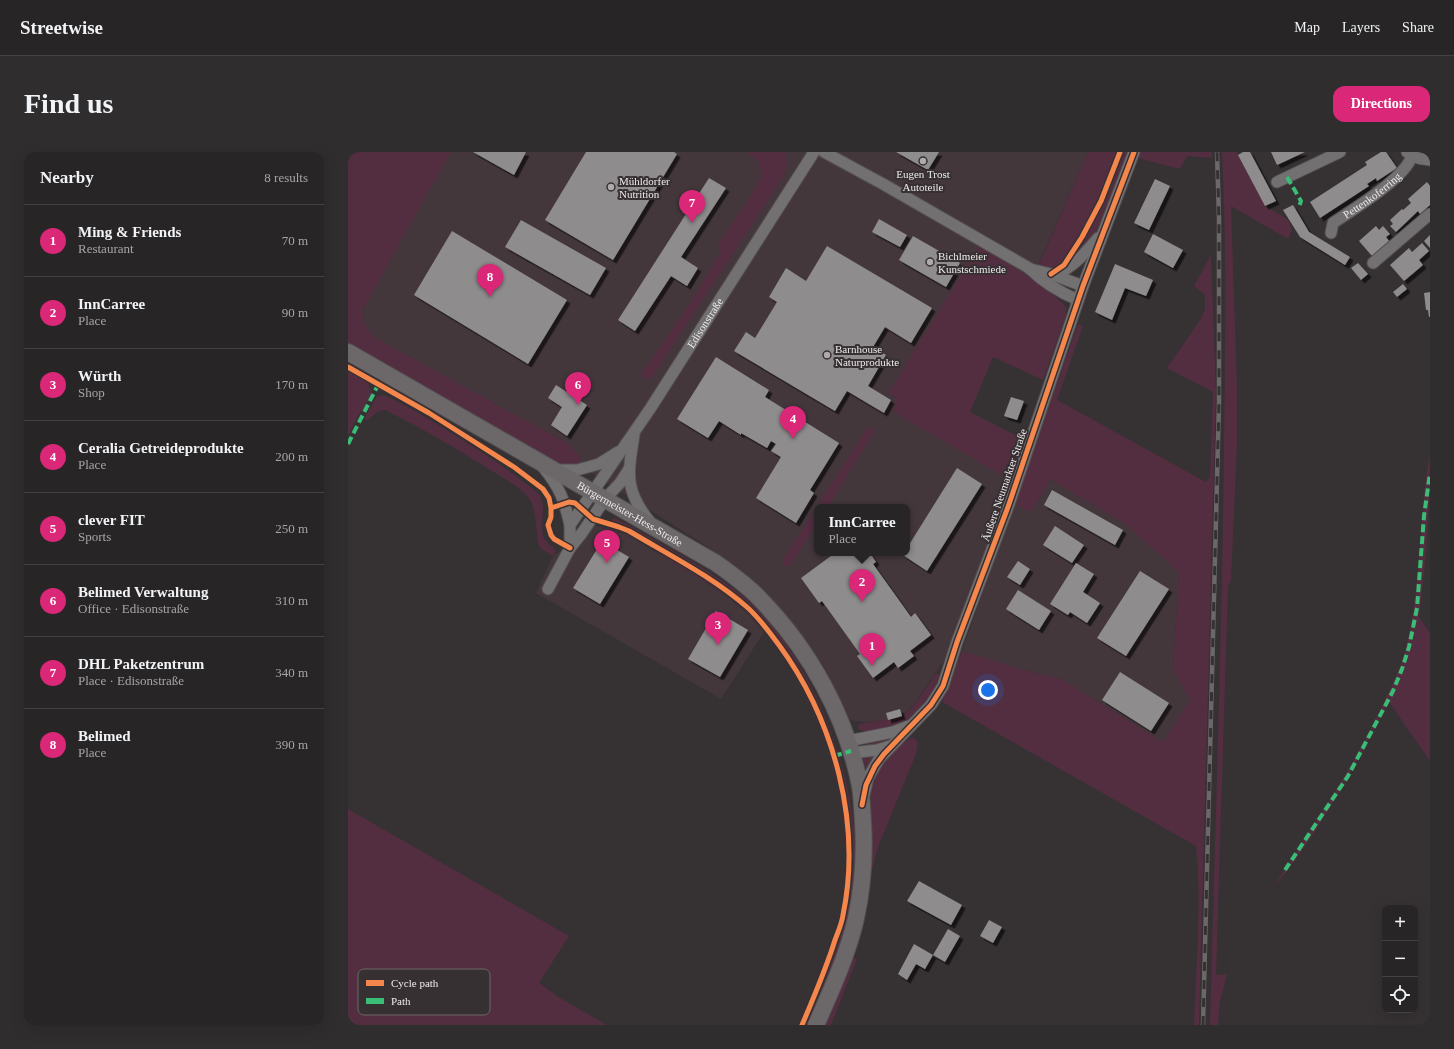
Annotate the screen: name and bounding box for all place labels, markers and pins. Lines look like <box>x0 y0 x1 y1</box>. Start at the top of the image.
marker: Eugen Trost Autoteile <box>918 156 928 166</box>
place label: Eugen Trost Autoteile <box>896 168 950 193</box>
place label: Mühldorfer Nutrition <box>619 175 670 200</box>
marker: Mühldorfer Nutrition <box>606 182 616 192</box>
pin: 7 <box>679 190 705 223</box>
place label: Bichlmeier Kunstschmiede <box>938 250 1006 275</box>
marker: Bichlmeier Kunstschmiede <box>925 257 935 267</box>
pin: 8 <box>477 264 503 297</box>
place label: Barnhouse Naturprodukte <box>835 343 899 368</box>
marker: Barnhouse Naturprodukte <box>822 350 832 360</box>
pin: 6 <box>565 372 591 405</box>
pin: 4 <box>780 406 806 439</box>
pin: 5 <box>594 530 620 563</box>
pin: 2 <box>849 569 875 602</box>
pin: 3 <box>705 612 731 645</box>
pin: 1 <box>859 633 885 666</box>

